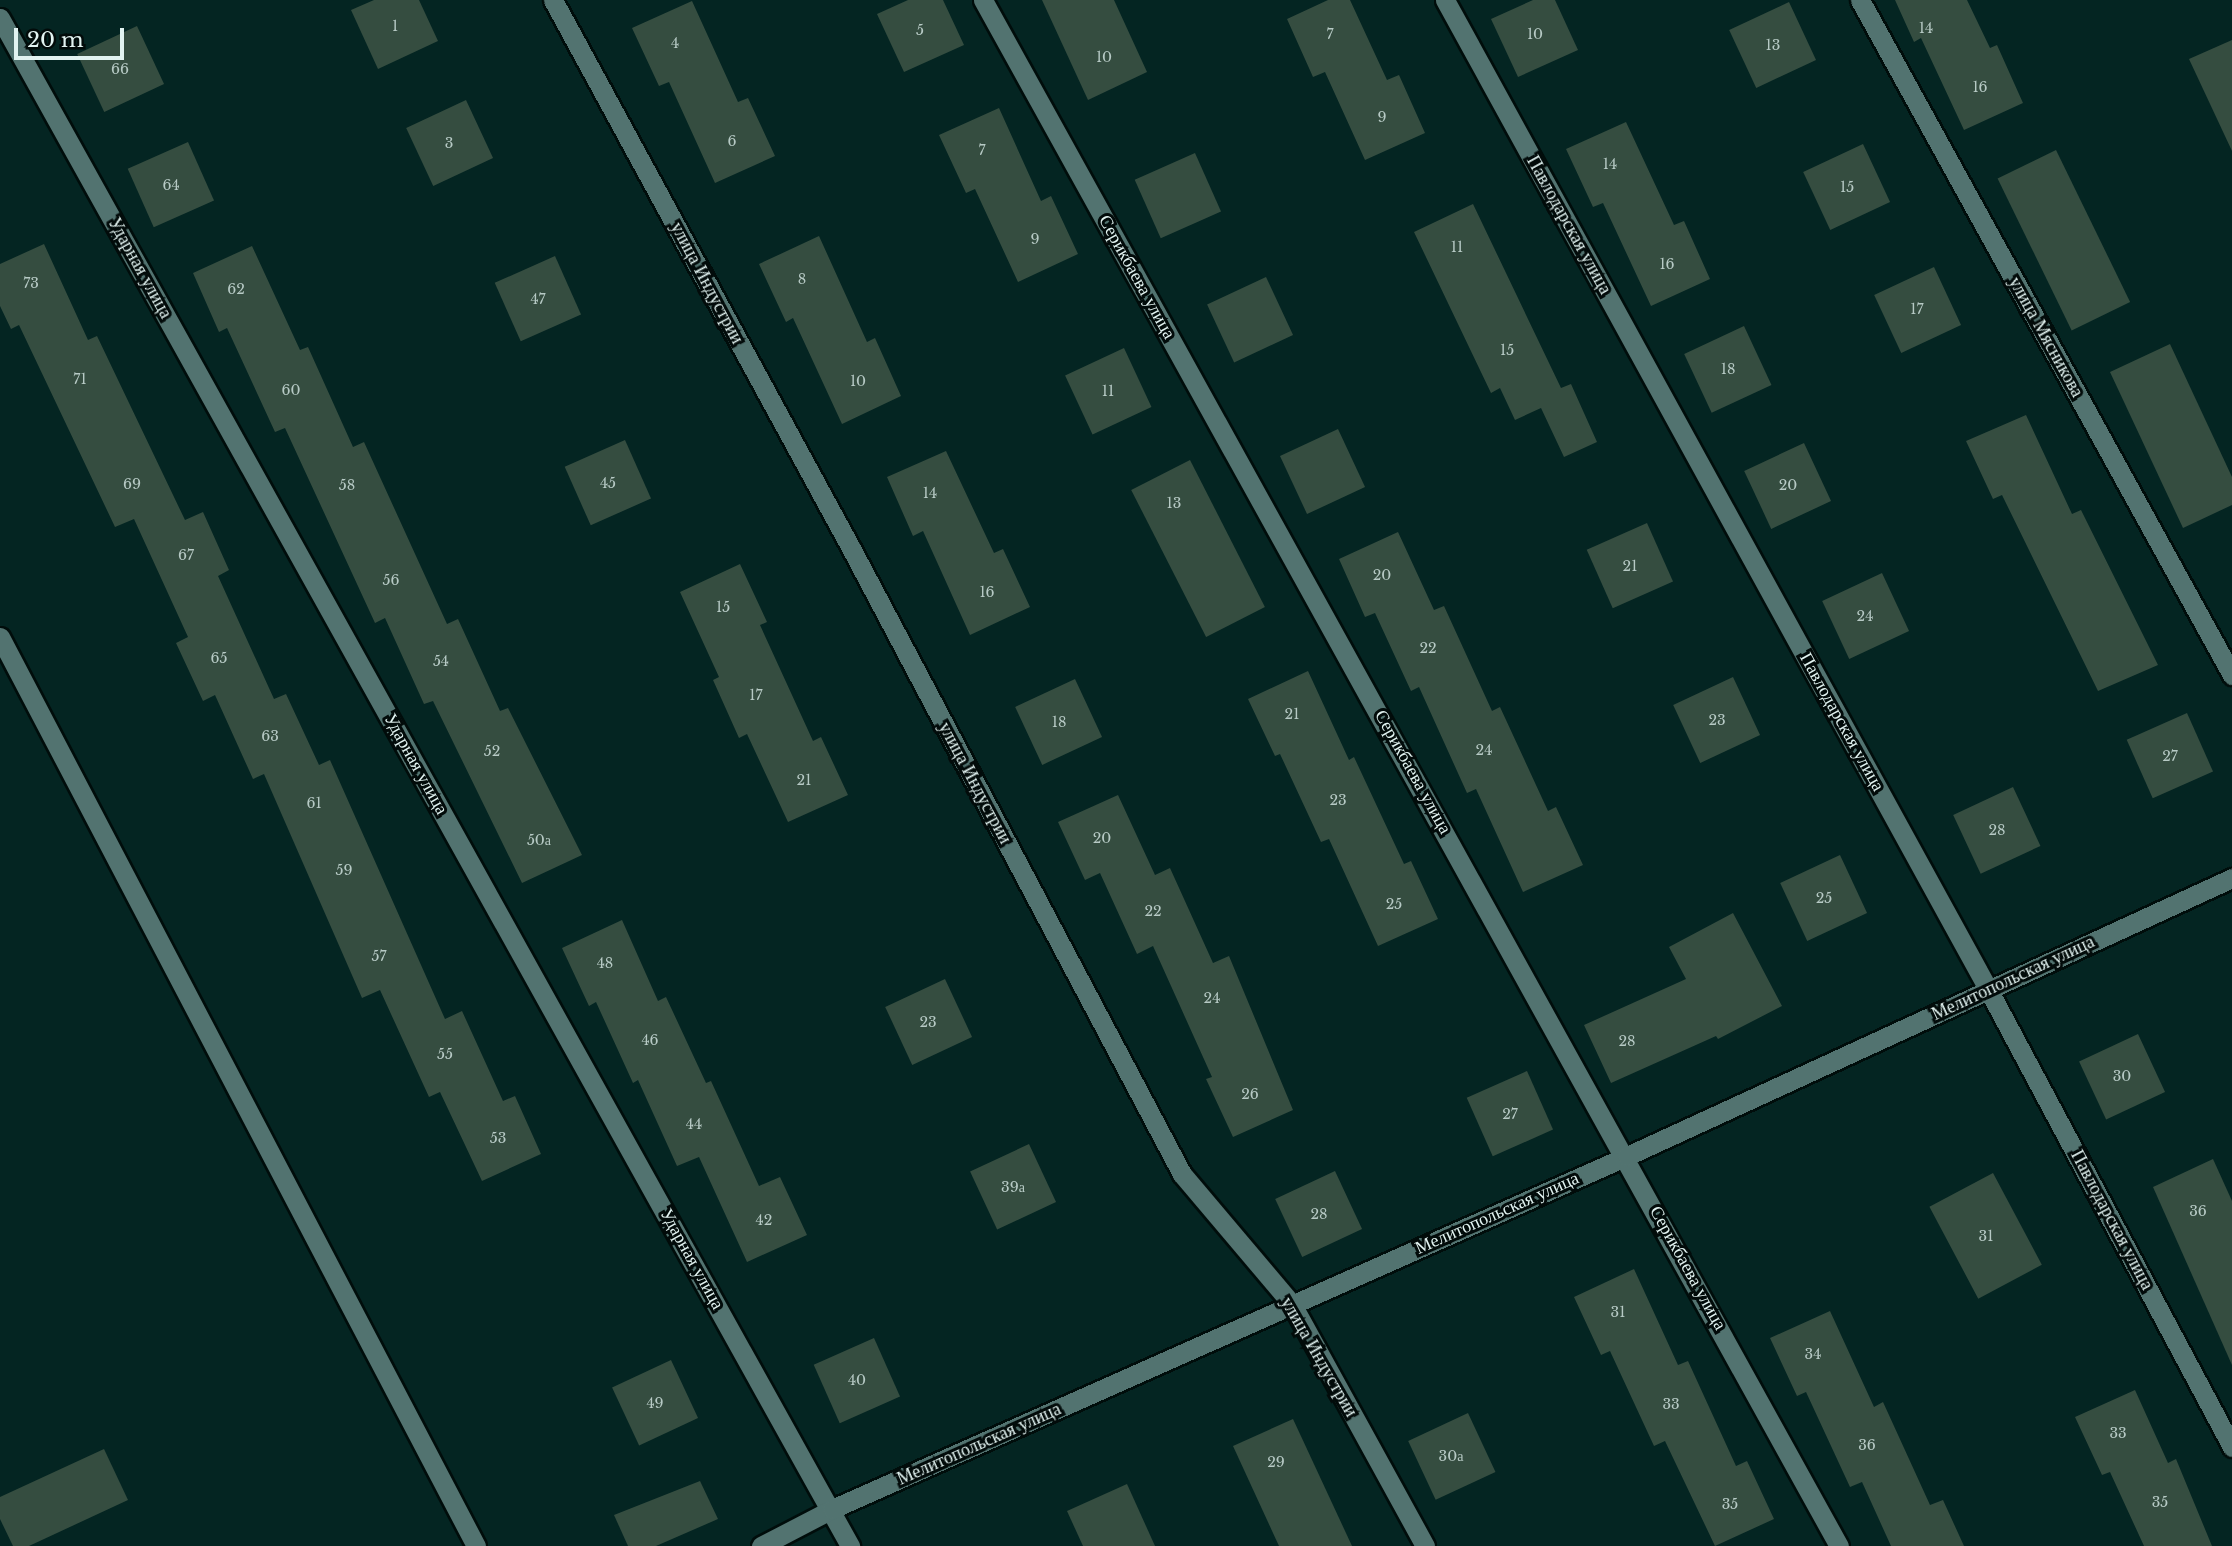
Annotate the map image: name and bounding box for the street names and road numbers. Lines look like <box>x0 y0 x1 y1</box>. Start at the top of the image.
street label: Павлодарская улица <box>1522 152 1616 298</box>
street label: Серикбаева улица <box>1094 211 1180 343</box>
street label: Ударная улица <box>103 214 177 322</box>
street label: улица Индустрии <box>666 218 748 348</box>
street label: улица Мясникова <box>2004 273 2088 401</box>
street label: Павлодарская улица <box>1795 649 1889 795</box>
street label: Серикбаева улица <box>1370 706 1456 838</box>
street label: Ударная улица <box>379 710 453 818</box>
street label: улица Индустрии <box>934 718 1016 848</box>
street label: Мелитопольская улица <box>1928 931 2098 1025</box>
street label: Павлодарская улица <box>2066 1146 2158 1294</box>
street label: Мелитопольская улица <box>1412 1167 1582 1259</box>
street label: Серикбаева улица <box>1645 1202 1731 1334</box>
street label: Ударная улица <box>655 1205 729 1313</box>
street label: улица Индустрии <box>1276 1293 1362 1421</box>
street label: Мелитопольская улица <box>894 1398 1064 1490</box>

